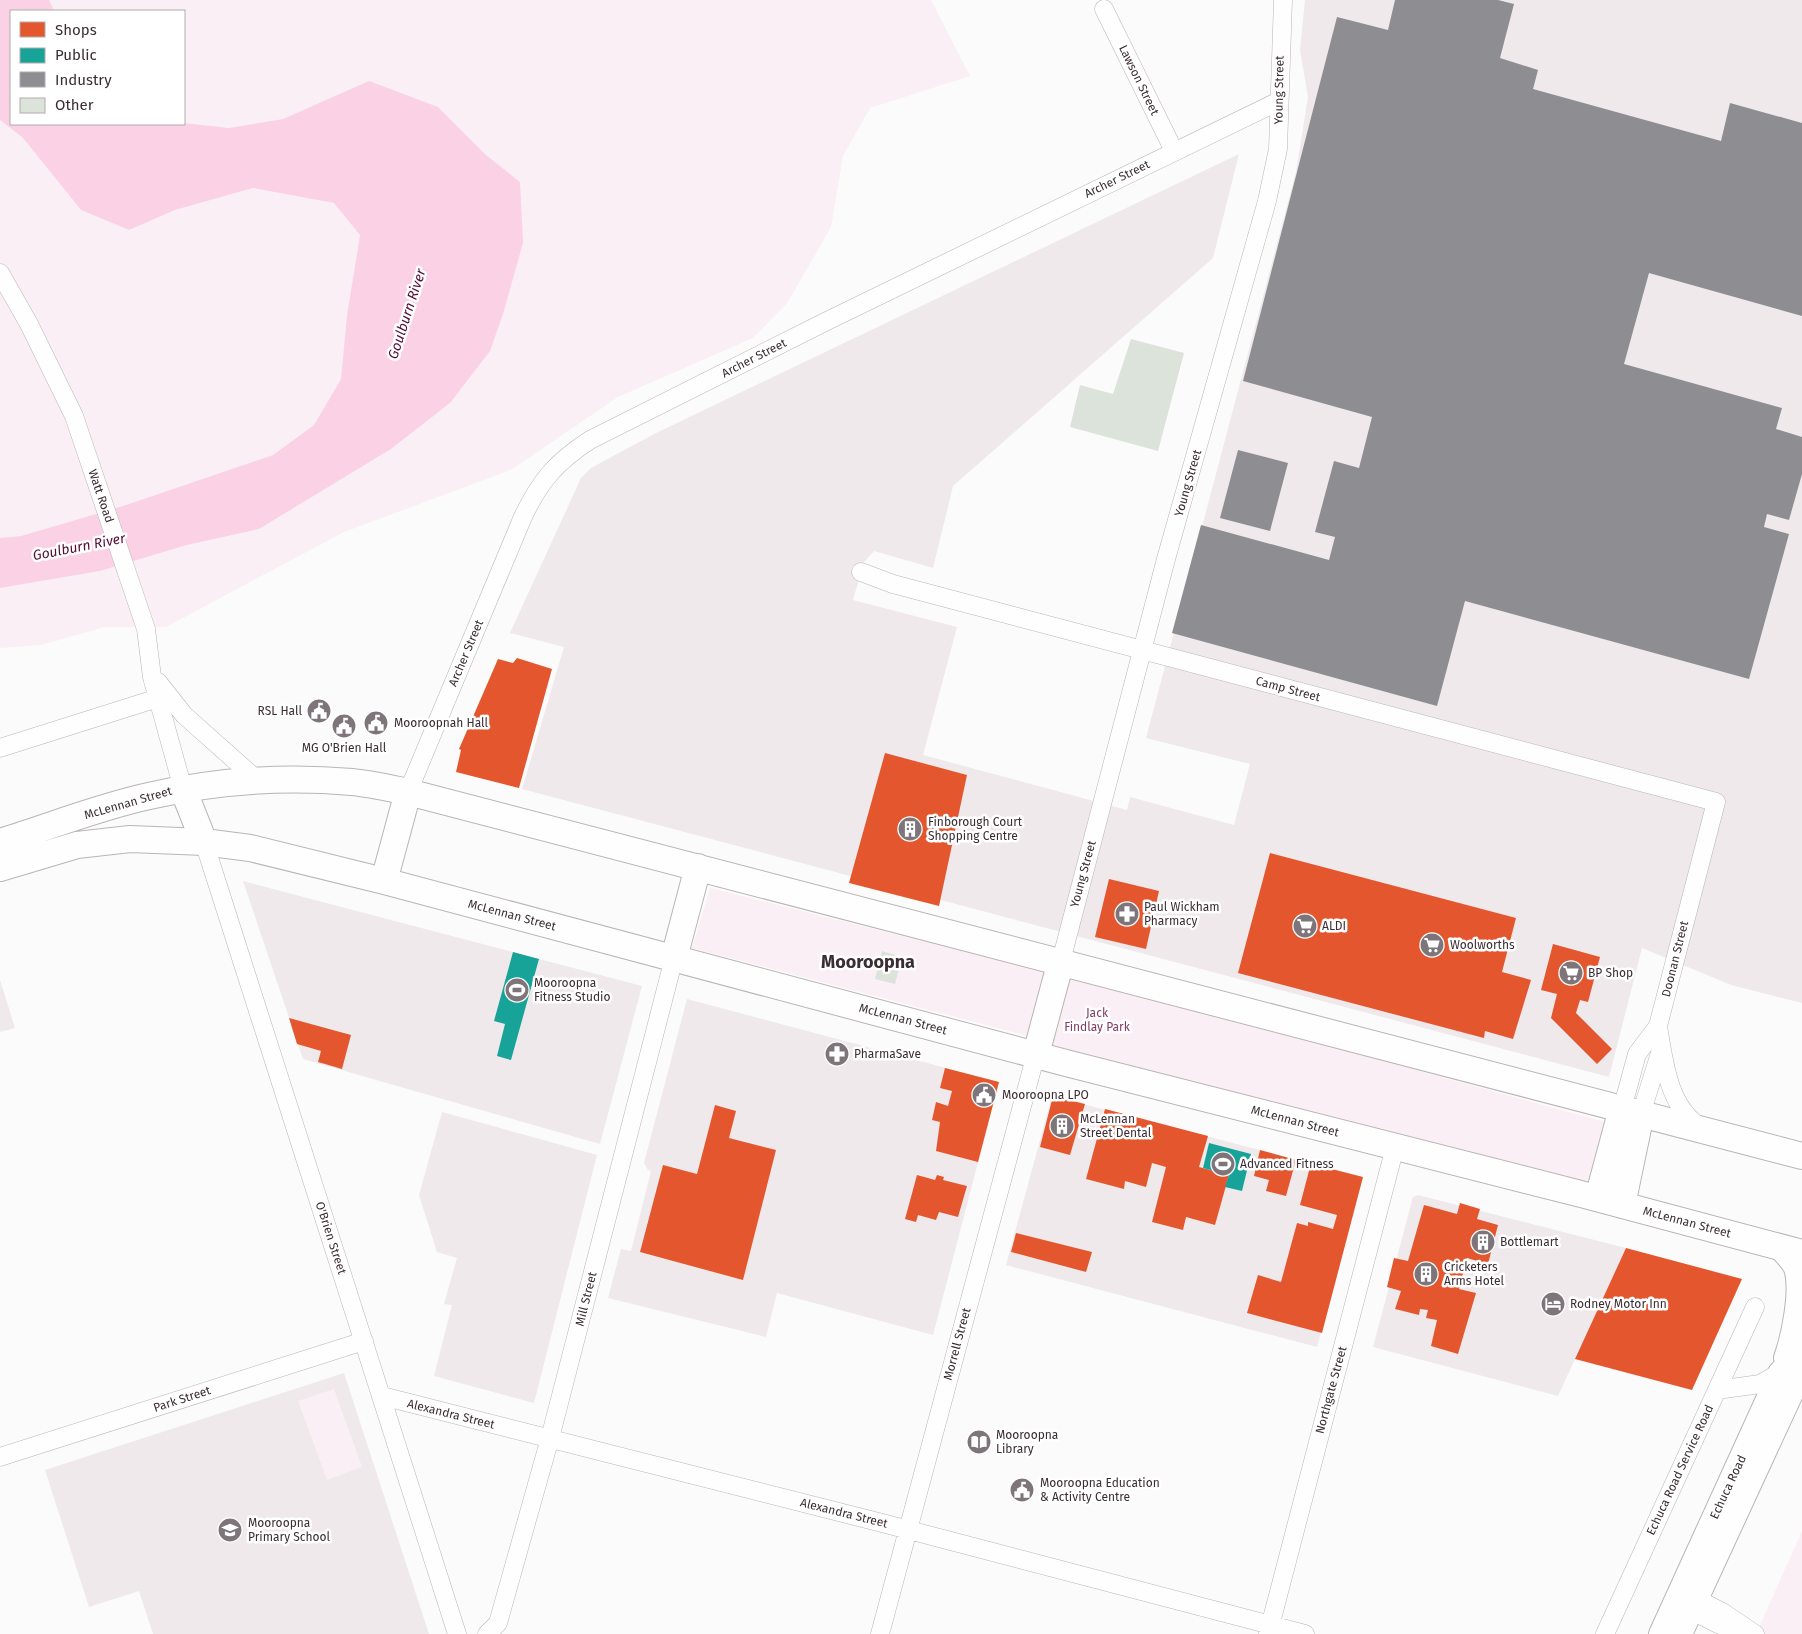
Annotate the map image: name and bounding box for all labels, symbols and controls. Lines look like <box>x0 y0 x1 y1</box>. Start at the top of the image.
legend <box>10 10 185 125</box>
text: Shops <box>55 21 97 39</box>
street label: Lawson Street <box>1116 43 1162 118</box>
text: Public <box>55 46 97 64</box>
street label: Young Street <box>1271 55 1287 125</box>
text: Industry <box>55 71 112 89</box>
text: Other <box>55 96 94 114</box>
street label: Archer Street <box>1082 157 1152 201</box>
water label: Goulburn River <box>384 266 430 361</box>
street label: Archer Street <box>719 335 789 380</box>
street label: Young Street <box>1172 447 1204 518</box>
street label: Watt Road <box>85 467 117 525</box>
water label: Goulburn River <box>31 530 127 564</box>
street label: Archer Street <box>446 617 487 688</box>
street label: Camp Street <box>1254 674 1322 705</box>
public building icon: RSL Hall <box>306 698 332 724</box>
place label: RSL Hall <box>258 704 302 718</box>
public building icon: Mooroopnah Hall <box>363 710 389 736</box>
public building icon: MG O'Brien Hall <box>331 713 357 739</box>
place label: Mooroopnah Hall <box>394 716 489 730</box>
place label: MG O'Brien Hall <box>302 741 387 755</box>
street label: McLennan Street <box>82 784 174 822</box>
place label: Finborough Court Shopping Centre <box>928 815 1023 843</box>
building icon: Finborough Court Shopping Centre <box>897 816 923 842</box>
street label: Young Street <box>1067 838 1099 909</box>
street label: McLennan Street <box>466 897 558 934</box>
place label: Paul Wickham Pharmacy <box>1144 900 1220 928</box>
pharmacy icon: Paul Wickham Pharmacy <box>1114 901 1140 927</box>
supermarket icon: ALDI <box>1292 913 1318 939</box>
place label: ALDI <box>1322 919 1346 933</box>
street label: Doonan Street <box>1659 919 1691 999</box>
supermarket icon: Woolworths <box>1419 932 1445 958</box>
place label: Woolworths <box>1450 938 1515 952</box>
district label: Mooroopna <box>821 951 915 973</box>
supermarket icon: BP Shop <box>1558 960 1584 986</box>
place label: BP Shop <box>1588 966 1633 980</box>
place label: Mooroopna Fitness Studio <box>534 976 610 1004</box>
sports icon: Mooroopna Fitness Studio <box>504 977 530 1003</box>
street label: McLennan Street <box>857 1001 949 1038</box>
park label: Jack Findlay Park <box>1064 1006 1131 1034</box>
pharmacy icon: PharmaSave <box>824 1041 850 1067</box>
place label: PharmaSave <box>854 1047 921 1061</box>
public building icon: Mooroopna LPO <box>971 1082 997 1108</box>
place label: Mooroopna LPO <box>1002 1088 1089 1102</box>
street label: McLennan Street <box>1249 1103 1341 1140</box>
place label: McLennan Street Dental <box>1080 1112 1152 1140</box>
building icon: McLennan Street Dental <box>1049 1113 1075 1139</box>
sports icon: Advanced Fitness <box>1210 1151 1236 1177</box>
place label: Advanced Fitness <box>1240 1157 1334 1171</box>
street label: O'Brien Street <box>313 1200 350 1277</box>
street label: McLennan Street <box>1641 1204 1733 1241</box>
building icon: Bottlemart <box>1470 1229 1496 1255</box>
place label: Bottlemart <box>1500 1235 1559 1249</box>
place label: Cricketers Arms Hotel <box>1444 1260 1504 1288</box>
building icon: Cricketers Arms Hotel <box>1413 1261 1439 1287</box>
street label: Mill Street <box>572 1270 600 1328</box>
hotel icon: Rodney Motor Inn <box>1540 1291 1566 1317</box>
place label: Rodney Motor Inn <box>1570 1297 1667 1311</box>
street label: Morrell Street <box>941 1306 974 1382</box>
street label: Northgate Street <box>1313 1344 1350 1435</box>
street label: Park Street <box>152 1383 213 1415</box>
street label: Alexandra Street <box>406 1396 497 1432</box>
street label: Echuca Road Service Road <box>1644 1403 1716 1537</box>
place label: Mooroopna Library <box>996 1428 1058 1456</box>
library icon: Mooroopna Library <box>966 1429 992 1455</box>
street label: Echuca Road <box>1707 1453 1749 1521</box>
place label: Mooroopna Education & Activity Centre <box>1040 1476 1160 1504</box>
public building icon: Mooroopna Education & Activity Centre <box>1009 1477 1035 1503</box>
street label: Alexandra Street <box>799 1495 890 1531</box>
place label: Mooroopna Primary School <box>248 1516 331 1544</box>
school or university icon: Mooroopna Primary School <box>217 1517 243 1543</box>

